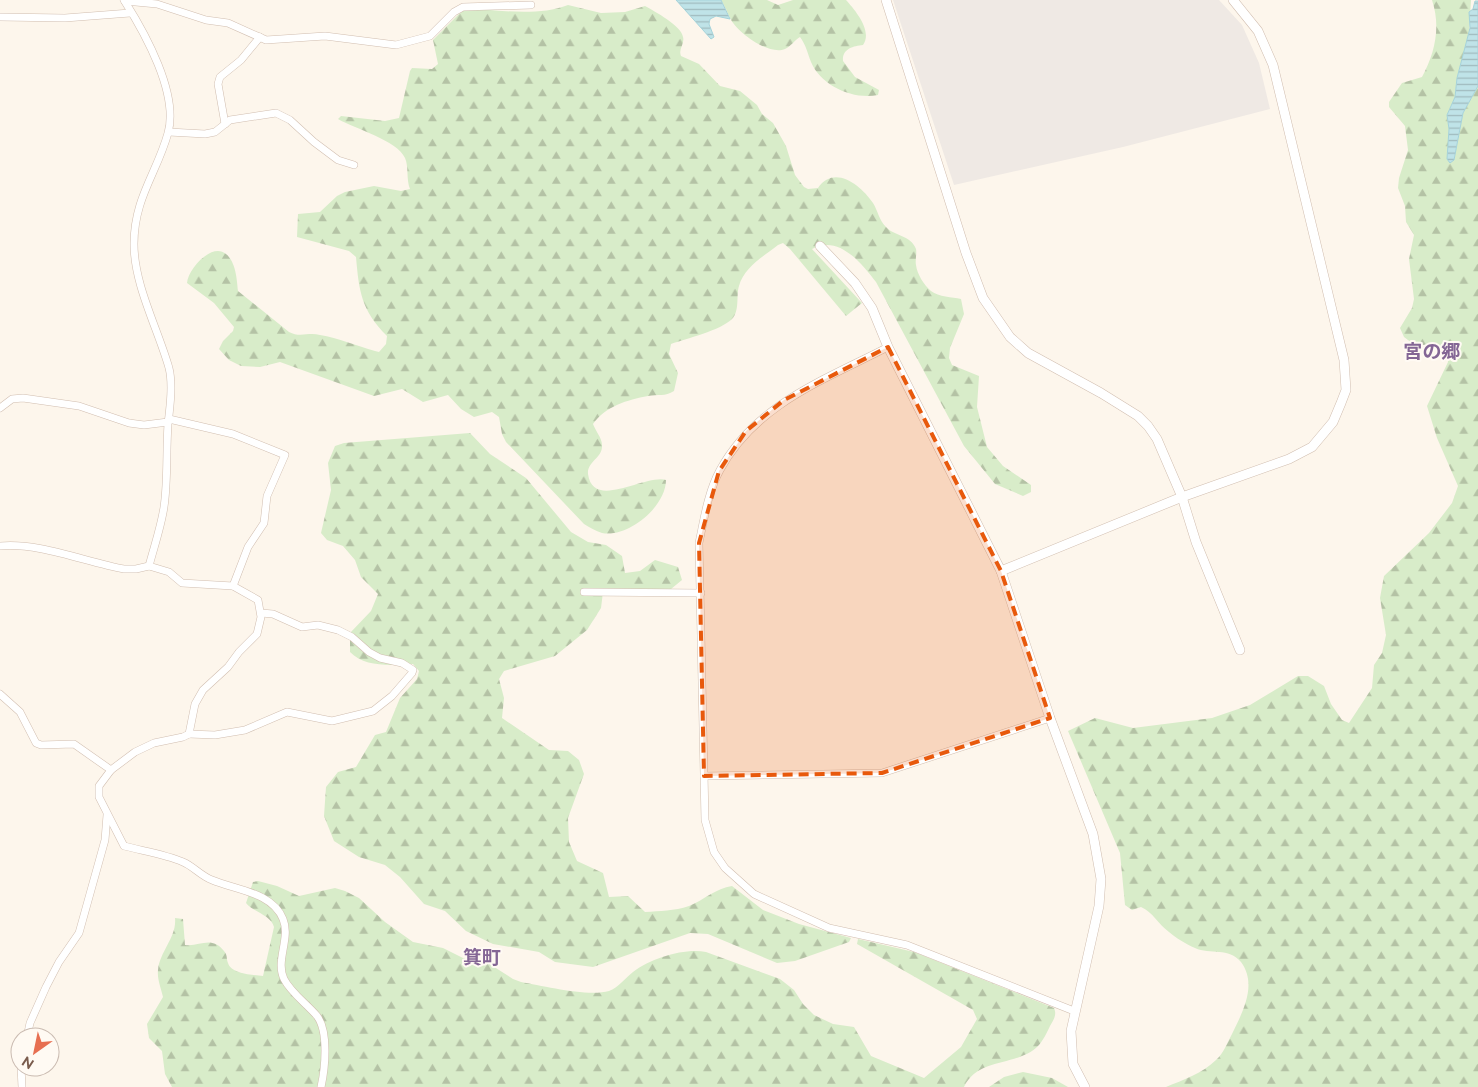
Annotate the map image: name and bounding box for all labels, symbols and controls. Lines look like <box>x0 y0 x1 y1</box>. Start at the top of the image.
district label: 宮の郷 <box>1403 340 1461 362</box>
district label: 箕町 <box>463 946 501 968</box>
north arrow <box>10 1027 60 1077</box>
text: N <box>19 1053 37 1073</box>

